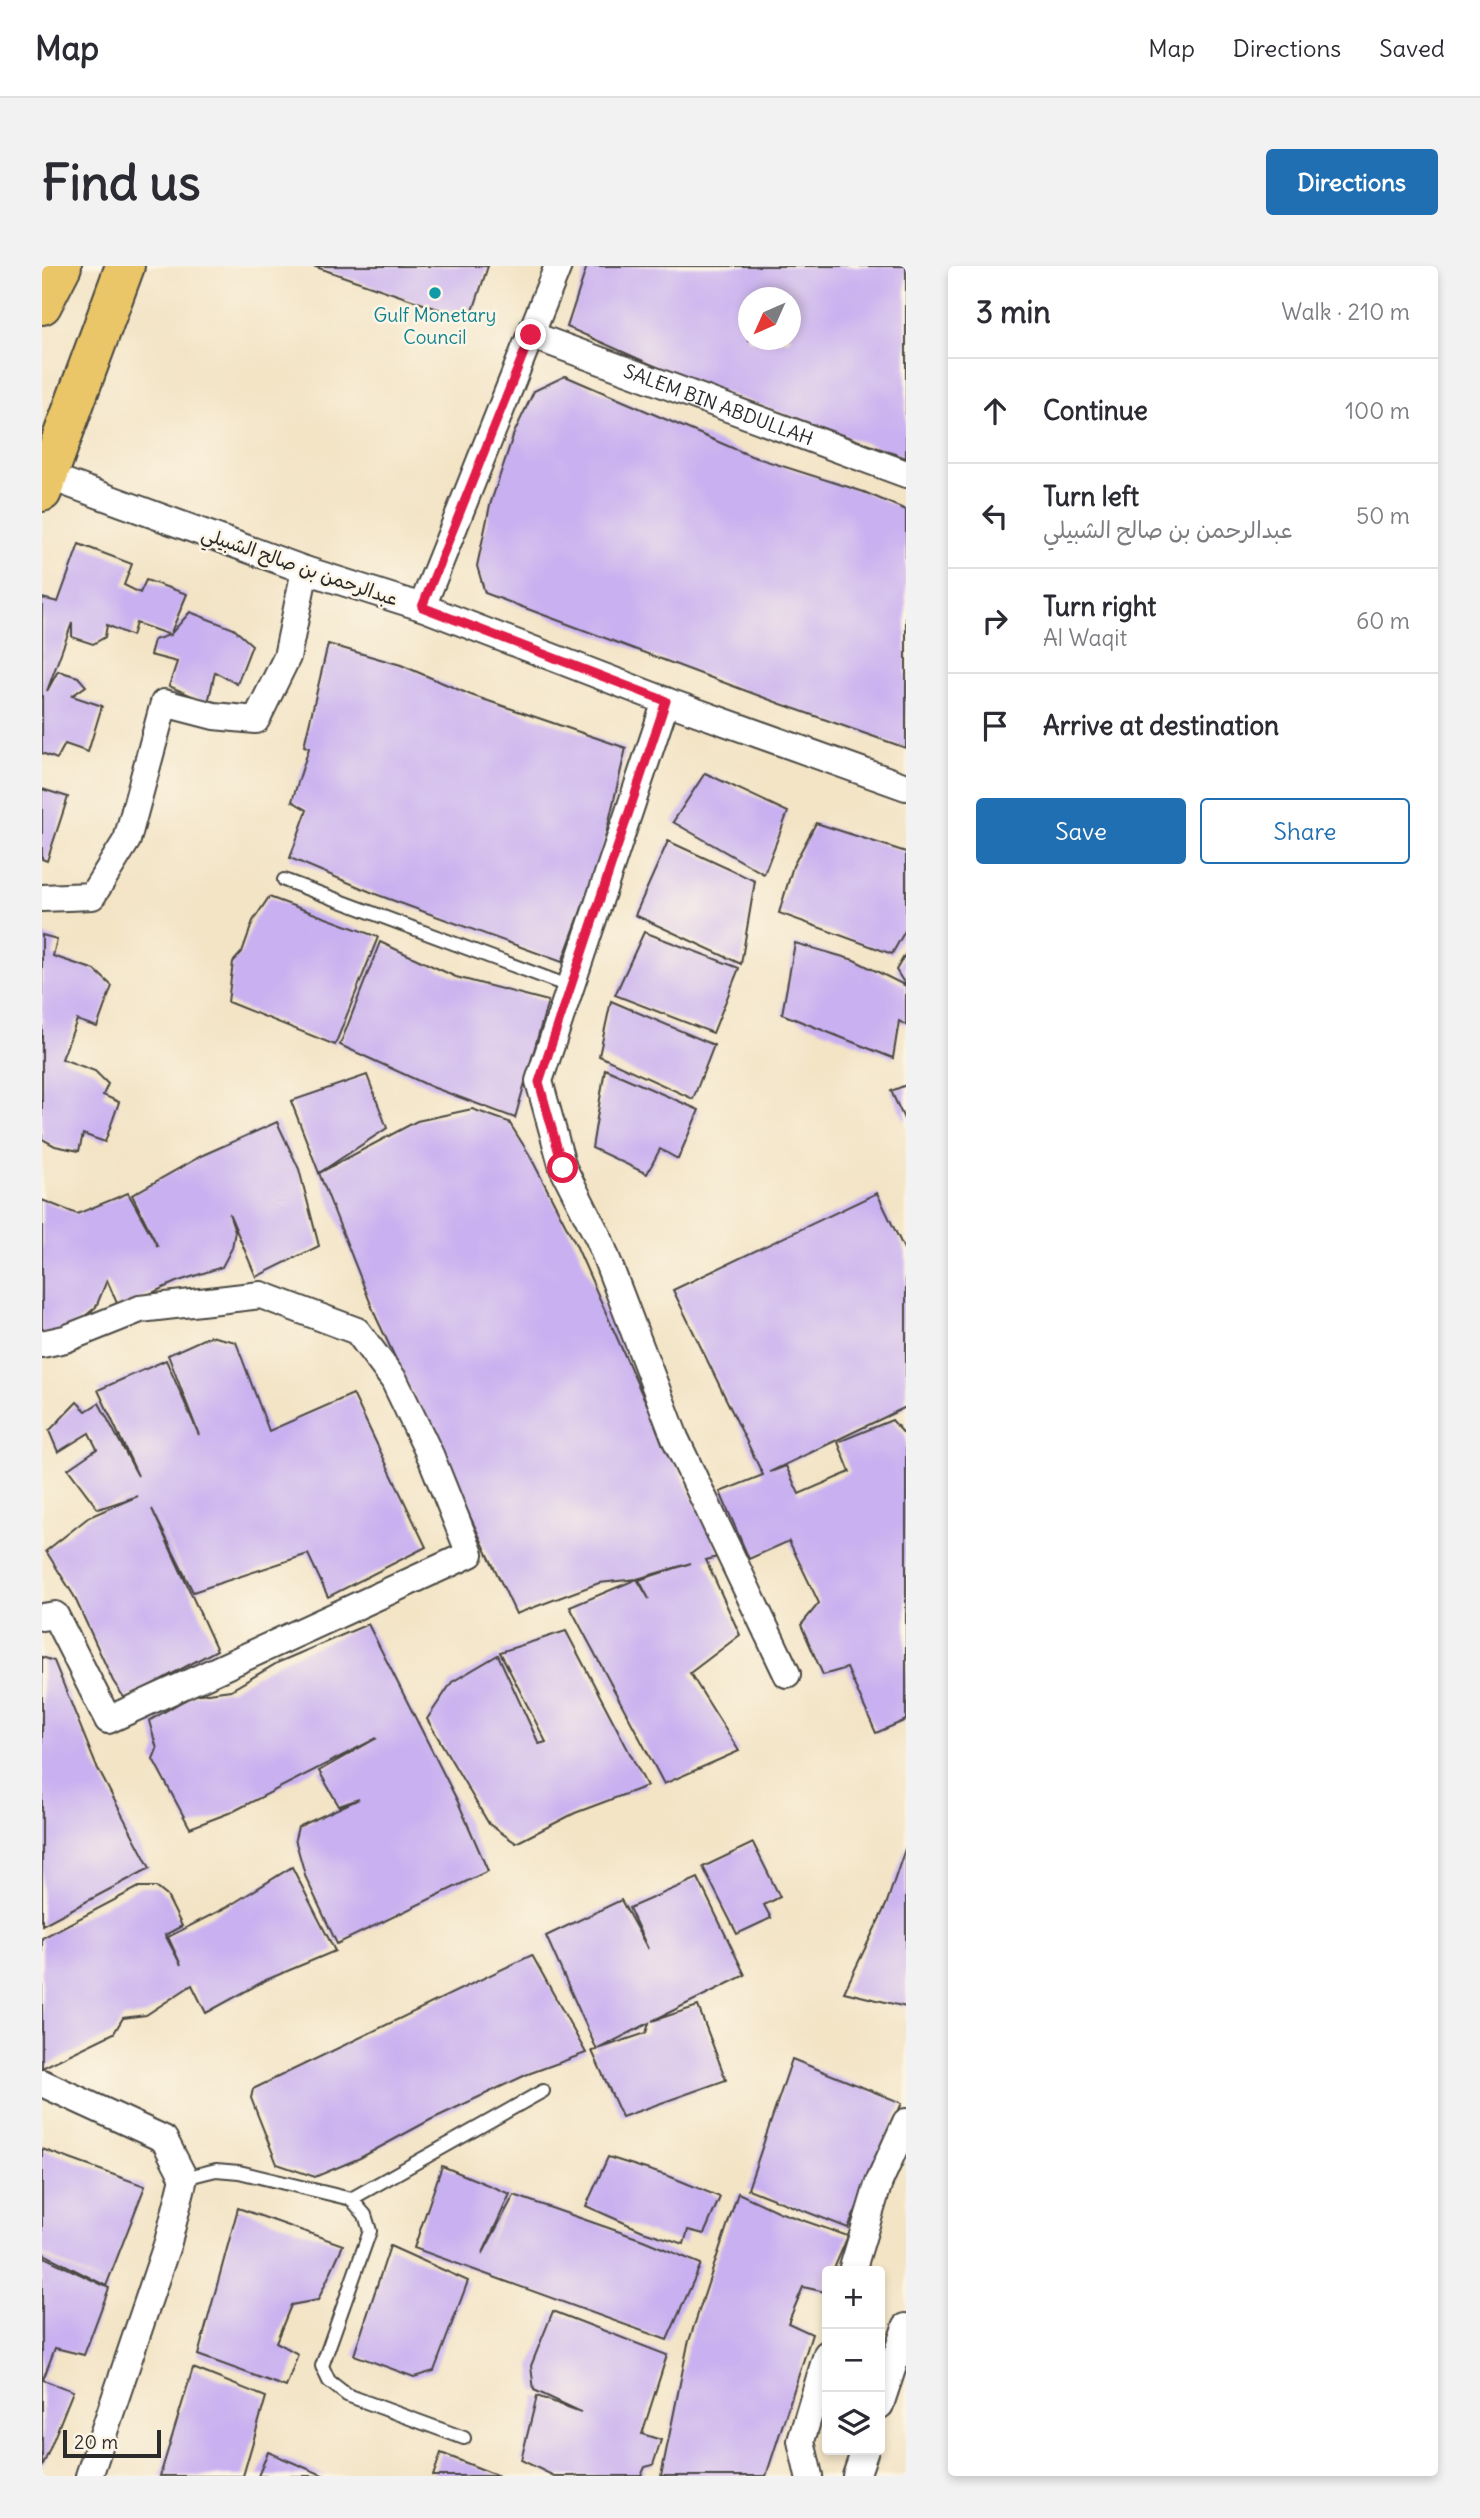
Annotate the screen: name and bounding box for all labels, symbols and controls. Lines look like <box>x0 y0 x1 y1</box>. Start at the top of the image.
text: Map <box>35 27 99 69</box>
text: Map <box>1148 33 1195 63</box>
text: Directions <box>1233 33 1341 63</box>
text: Saved <box>1379 33 1445 63</box>
button: Directions <box>1266 149 1438 215</box>
text: Find us <box>42 152 200 213</box>
marker: Gulf Monetary Council <box>427 285 443 301</box>
north arrow <box>738 287 801 350</box>
text: 3 min <box>976 293 1051 331</box>
text: Walk · 210 m <box>1281 297 1410 326</box>
place label: Gulf Monetary Council <box>374 303 496 349</box>
route end <box>515 319 546 350</box>
street label: SALEM BIN ABDULLAH <box>621 358 817 451</box>
icon: ahead <box>976 392 1014 430</box>
text: Continue <box>1043 394 1148 427</box>
text: 100 m <box>1345 396 1410 425</box>
text: Turn left <box>1043 480 1139 513</box>
icon: left <box>976 497 1014 535</box>
text: 50 m <box>1356 501 1410 530</box>
text: عبدالرحمن بن صالح الشبيلي <box>1043 515 1293 544</box>
street label: عبدالرحمن بن صالح الشبيلي <box>197 521 401 616</box>
text: Turn right <box>1043 590 1156 623</box>
icon: right <box>976 602 1014 640</box>
text: 60 m <box>1356 606 1410 635</box>
text: Al Waqit <box>1043 623 1127 652</box>
icon: arrive <box>976 707 1014 745</box>
text: Arrive at destination <box>1043 709 1279 742</box>
button: Save <box>976 798 1186 864</box>
button: Share <box>1200 798 1410 864</box>
route start <box>547 1152 578 1183</box>
map controls <box>822 2266 885 2455</box>
button: + <box>822 2266 885 2329</box>
button: − <box>822 2329 885 2392</box>
button: layers <box>822 2392 885 2455</box>
scale bar <box>63 2427 161 2459</box>
text: 20 m <box>74 2430 118 2454</box>

